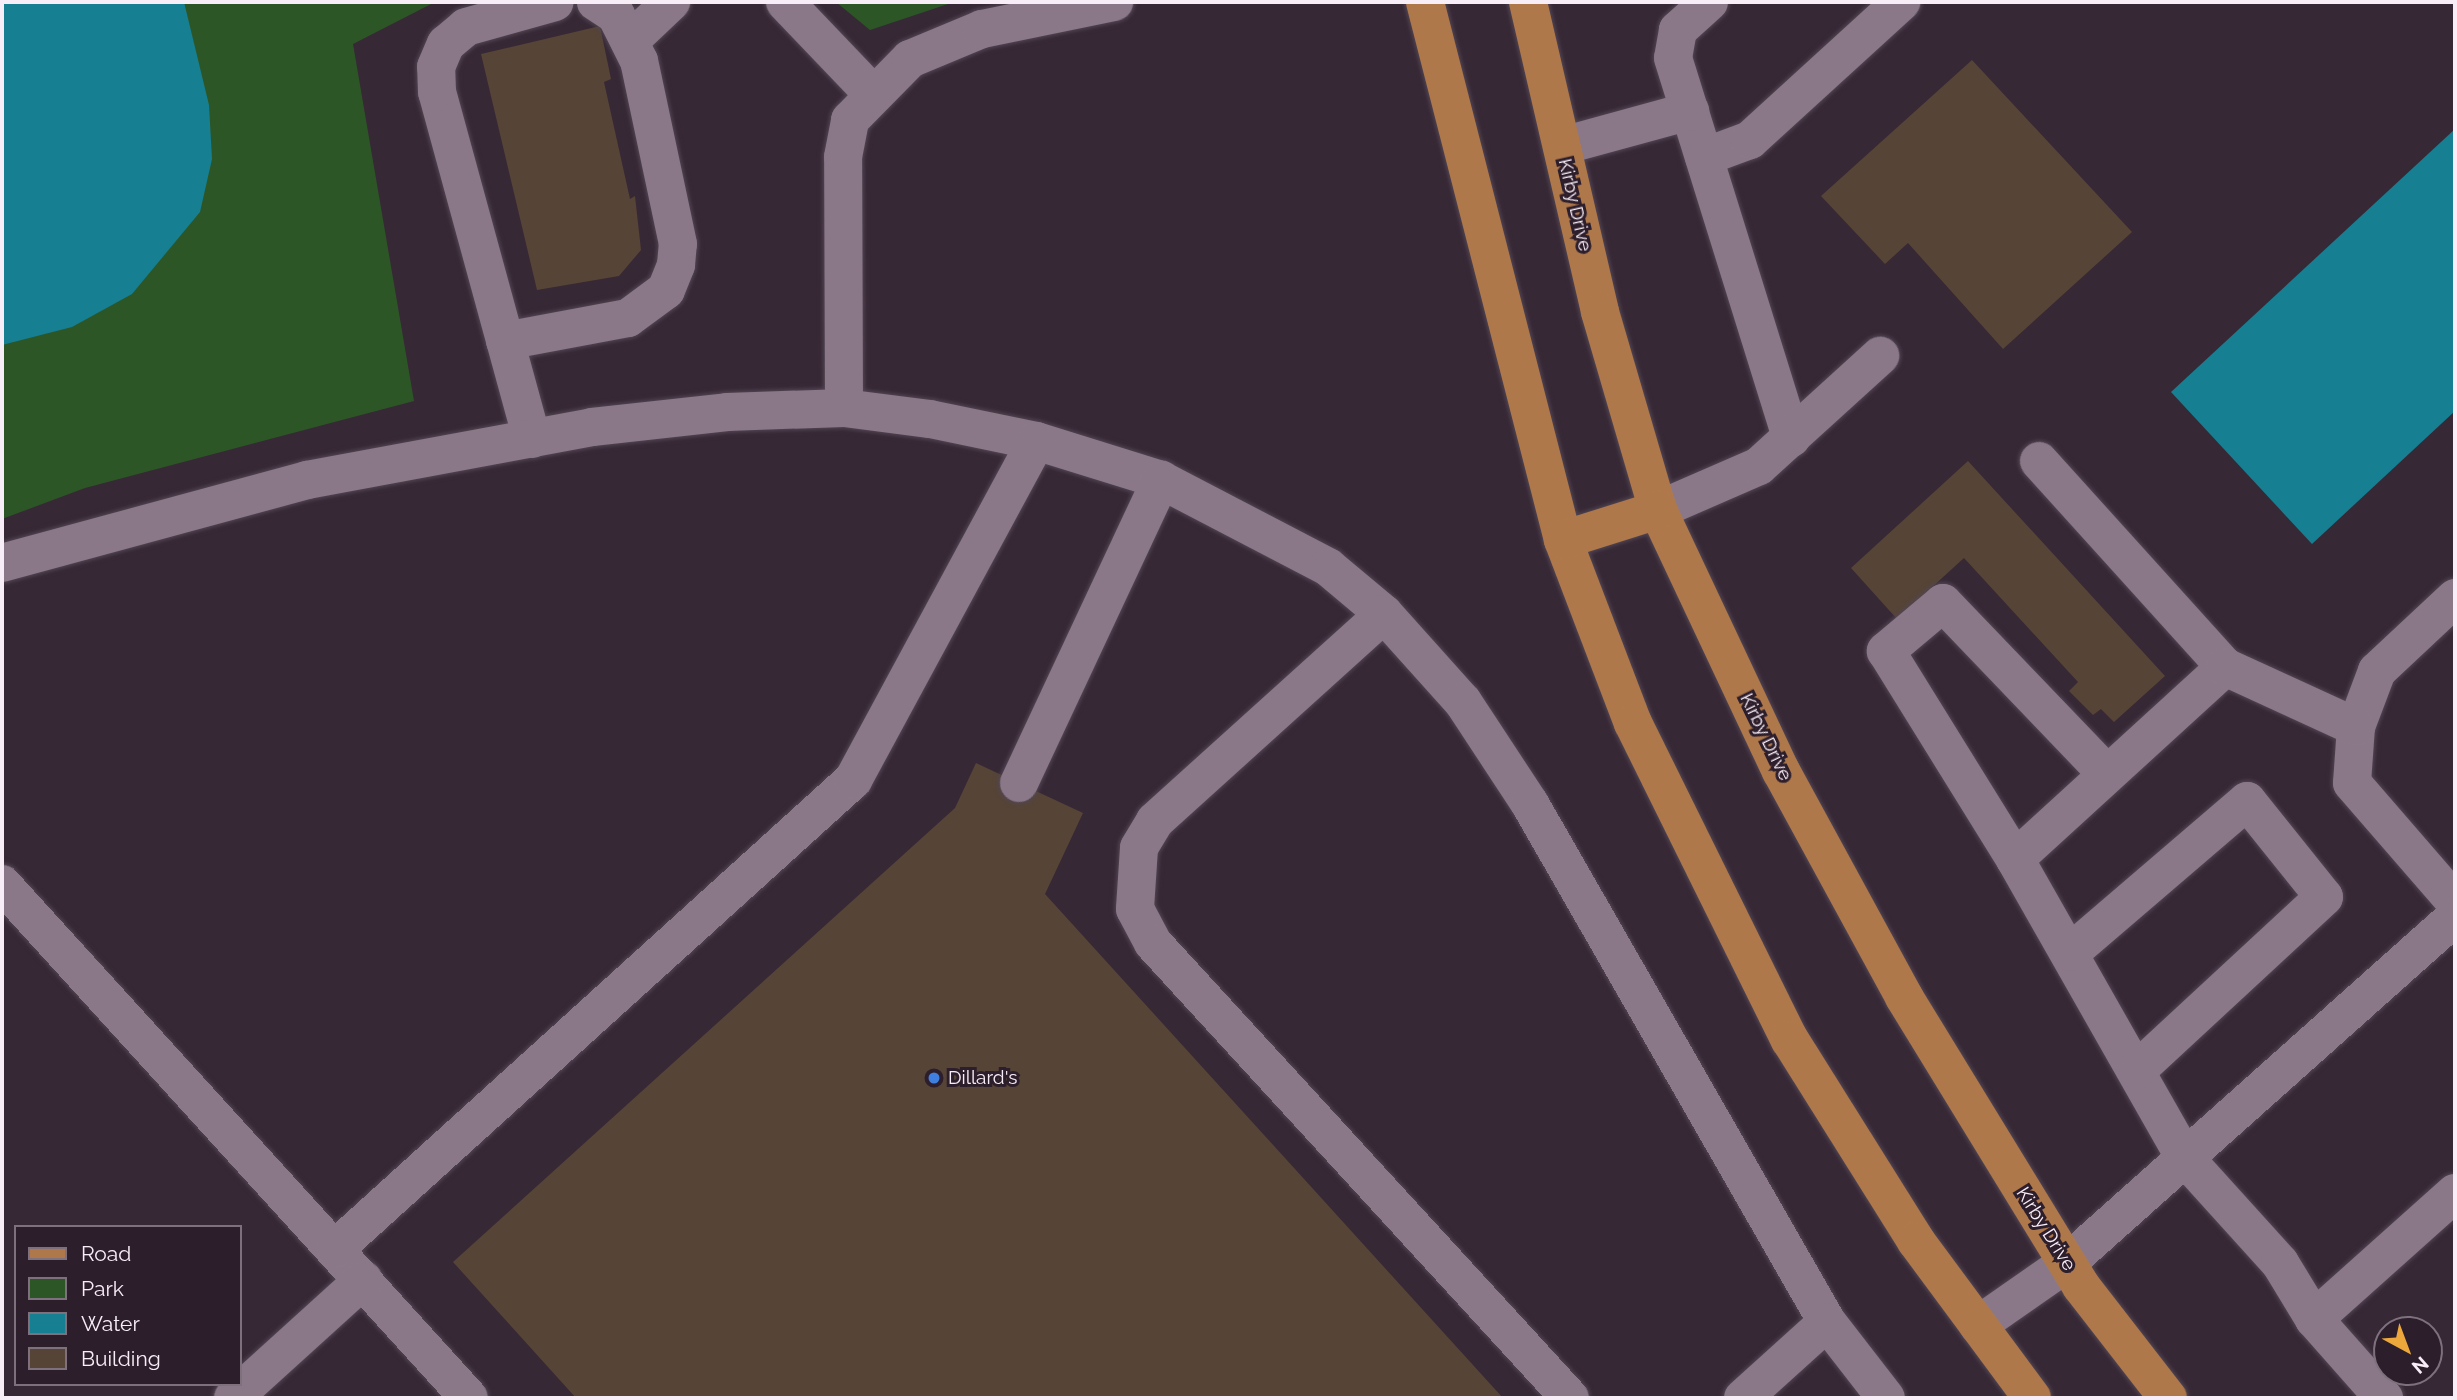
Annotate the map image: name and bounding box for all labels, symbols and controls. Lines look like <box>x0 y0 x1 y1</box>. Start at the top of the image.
street label: Kirby Drive <box>1553 156 1597 254</box>
street label: Kirby Drive <box>1735 689 1797 785</box>
place label: Dillard's <box>948 1067 1017 1089</box>
marker: Dillard's <box>926 1070 942 1086</box>
street label: Kirby Drive <box>2011 1183 2081 1275</box>
legend <box>14 1225 242 1386</box>
text: Road <box>81 1241 131 1266</box>
text: Park <box>81 1276 124 1301</box>
text: Water <box>81 1311 140 1336</box>
north arrow <box>2373 1316 2443 1386</box>
text: Building <box>81 1346 161 1371</box>
text: N <box>2408 1352 2433 1378</box>

